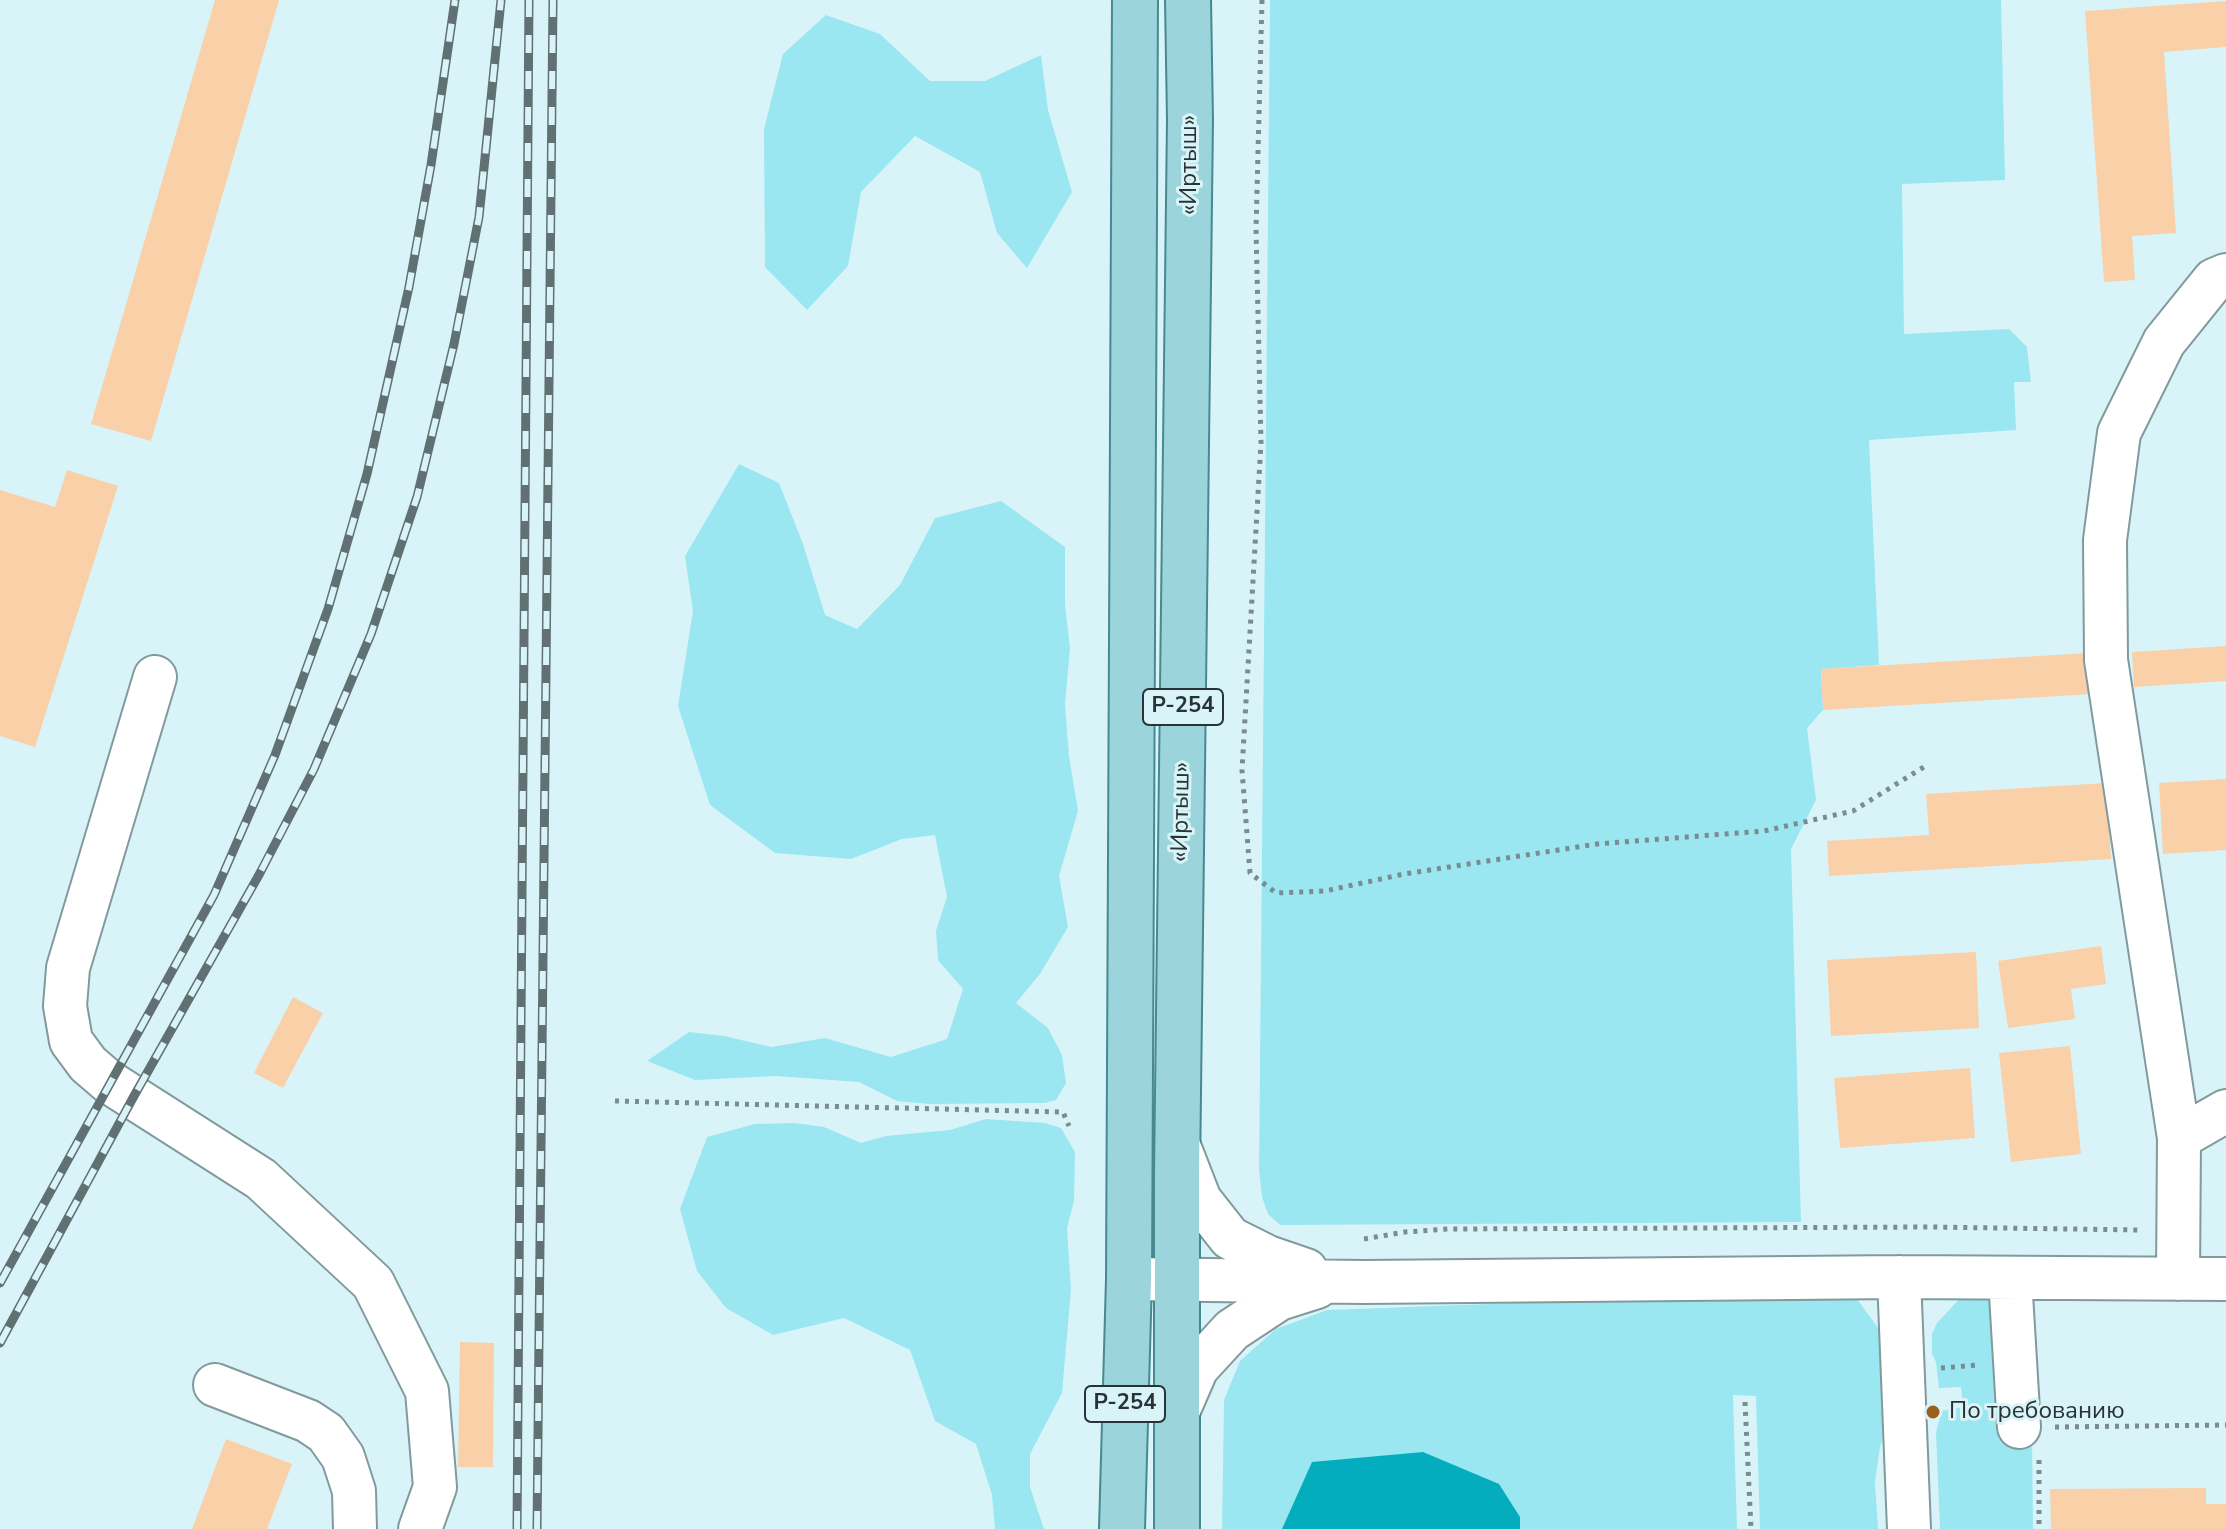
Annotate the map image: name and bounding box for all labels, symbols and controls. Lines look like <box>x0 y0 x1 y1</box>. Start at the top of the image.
street label: «Иртыш» <box>1176 115 1204 215</box>
road number: Р-254 <box>1143 689 1223 725</box>
street label: «Иртыш» <box>1167 762 1197 862</box>
road number: Р-254 <box>1085 1386 1165 1422</box>
place label: По требованию <box>1949 1398 2125 1426</box>
marker: По требованию <box>1924 1403 1942 1421</box>

